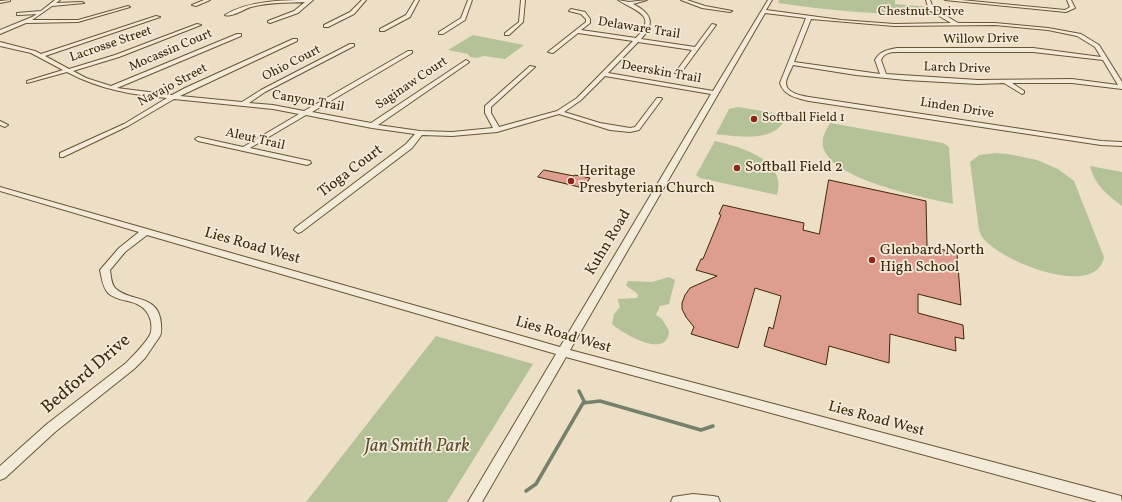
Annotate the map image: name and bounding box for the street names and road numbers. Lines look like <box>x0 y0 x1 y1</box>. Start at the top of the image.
street label: Chestnut Drive <box>878 5 964 21</box>
street label: Delaware Trail <box>597 15 681 43</box>
street label: Lacrosse Street <box>68 24 154 66</box>
street label: Mocassin Court <box>127 26 215 76</box>
street label: Willow Drive <box>943 32 1019 48</box>
street label: Ohio Court <box>260 43 324 85</box>
street label: Saginaw Court <box>373 54 451 114</box>
street label: Deerskin Trail <box>620 58 702 88</box>
street label: Larch Drive <box>923 60 991 78</box>
street label: Navajo Street <box>136 61 210 111</box>
street label: Canyon Trail <box>271 88 345 116</box>
street label: Linden Drive <box>919 95 995 123</box>
street label: Aleut Trail <box>224 126 286 154</box>
street label: Tioga Court <box>315 142 387 202</box>
street label: Kuhn Road <box>582 207 636 279</box>
street label: Lies Road West <box>202 225 302 269</box>
street label: Lies Road West <box>513 314 613 358</box>
street label: Bedford Drive <box>38 330 136 420</box>
street label: Lies Road West <box>826 399 926 441</box>

